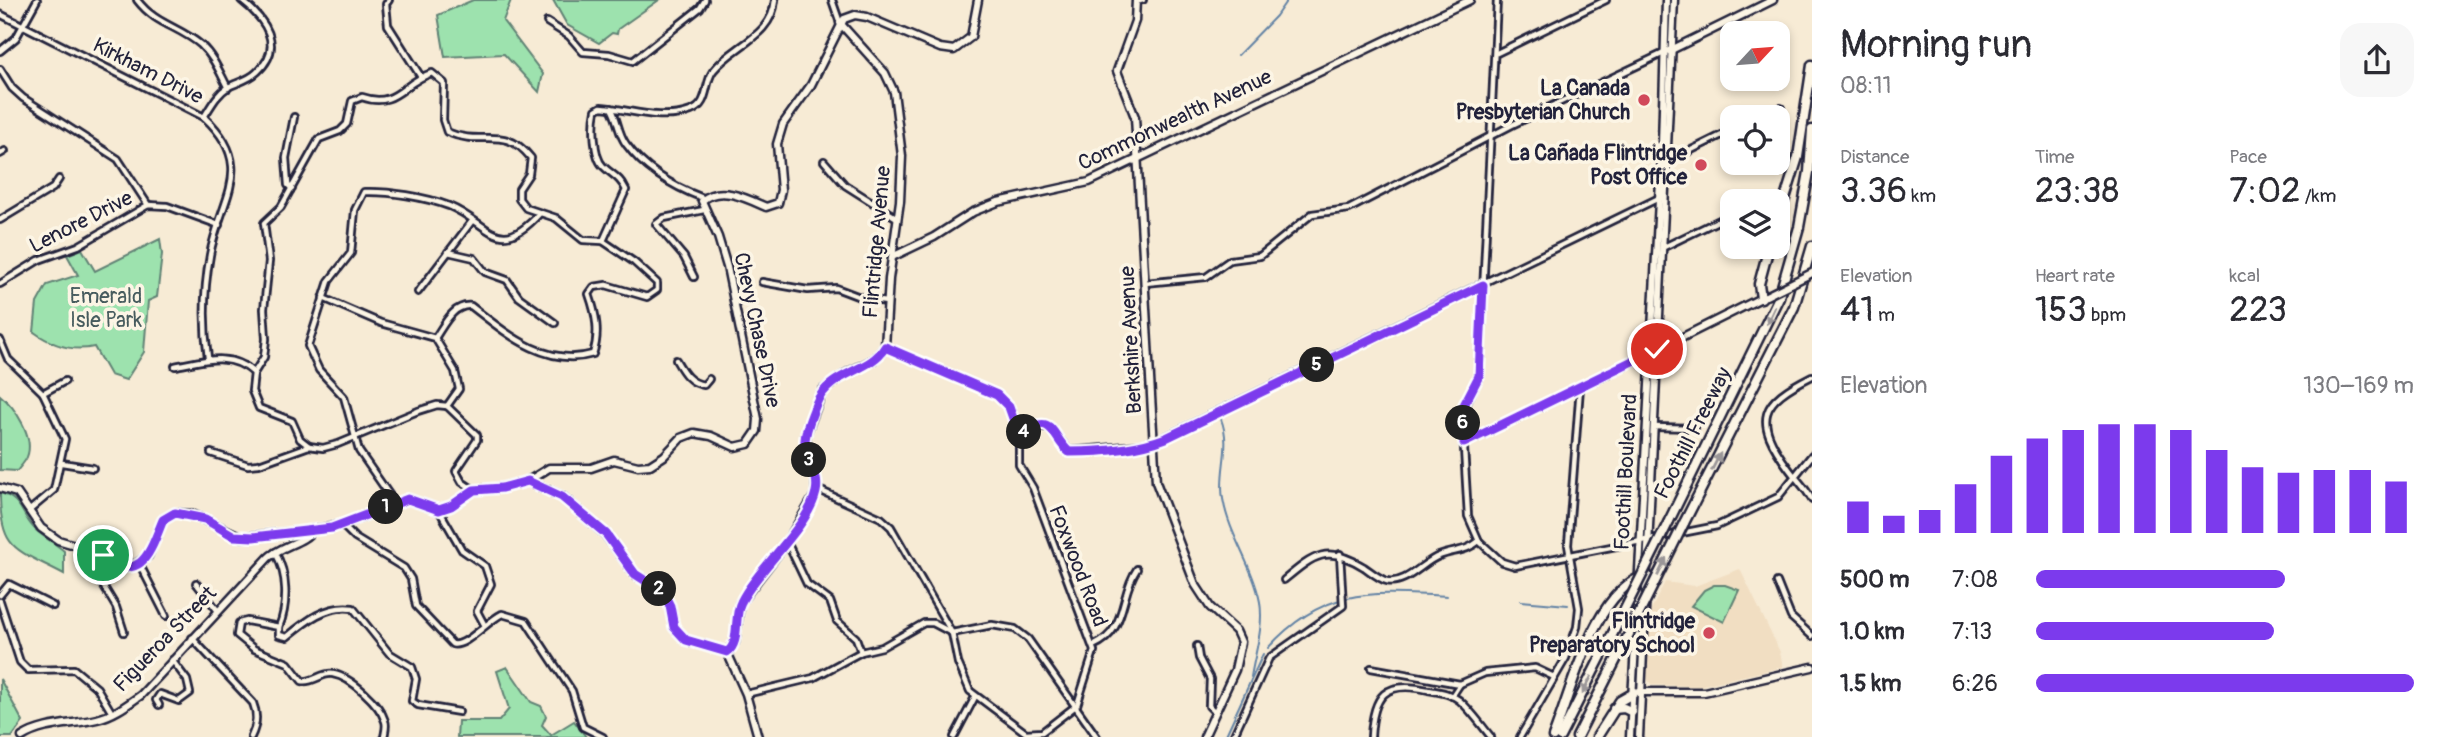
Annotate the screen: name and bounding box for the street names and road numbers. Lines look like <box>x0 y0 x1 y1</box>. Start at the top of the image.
street label: Kirkham Drive <box>88 32 208 111</box>
street label: Commonwealth Avenue <box>1074 63 1277 177</box>
street label: Flintridge Avenue <box>857 164 897 319</box>
street label: Lenore Drive <box>25 184 138 259</box>
street label: Chevy Chase Drive <box>727 250 787 411</box>
street label: Berkshire Avenue <box>1114 265 1148 415</box>
street label: Foothill Freeway <box>1648 363 1738 503</box>
street label: Foothill Boulevard <box>1608 393 1644 551</box>
street label: Foxwood Road <box>1042 501 1114 631</box>
street label: Figueroa Street <box>108 580 223 698</box>

